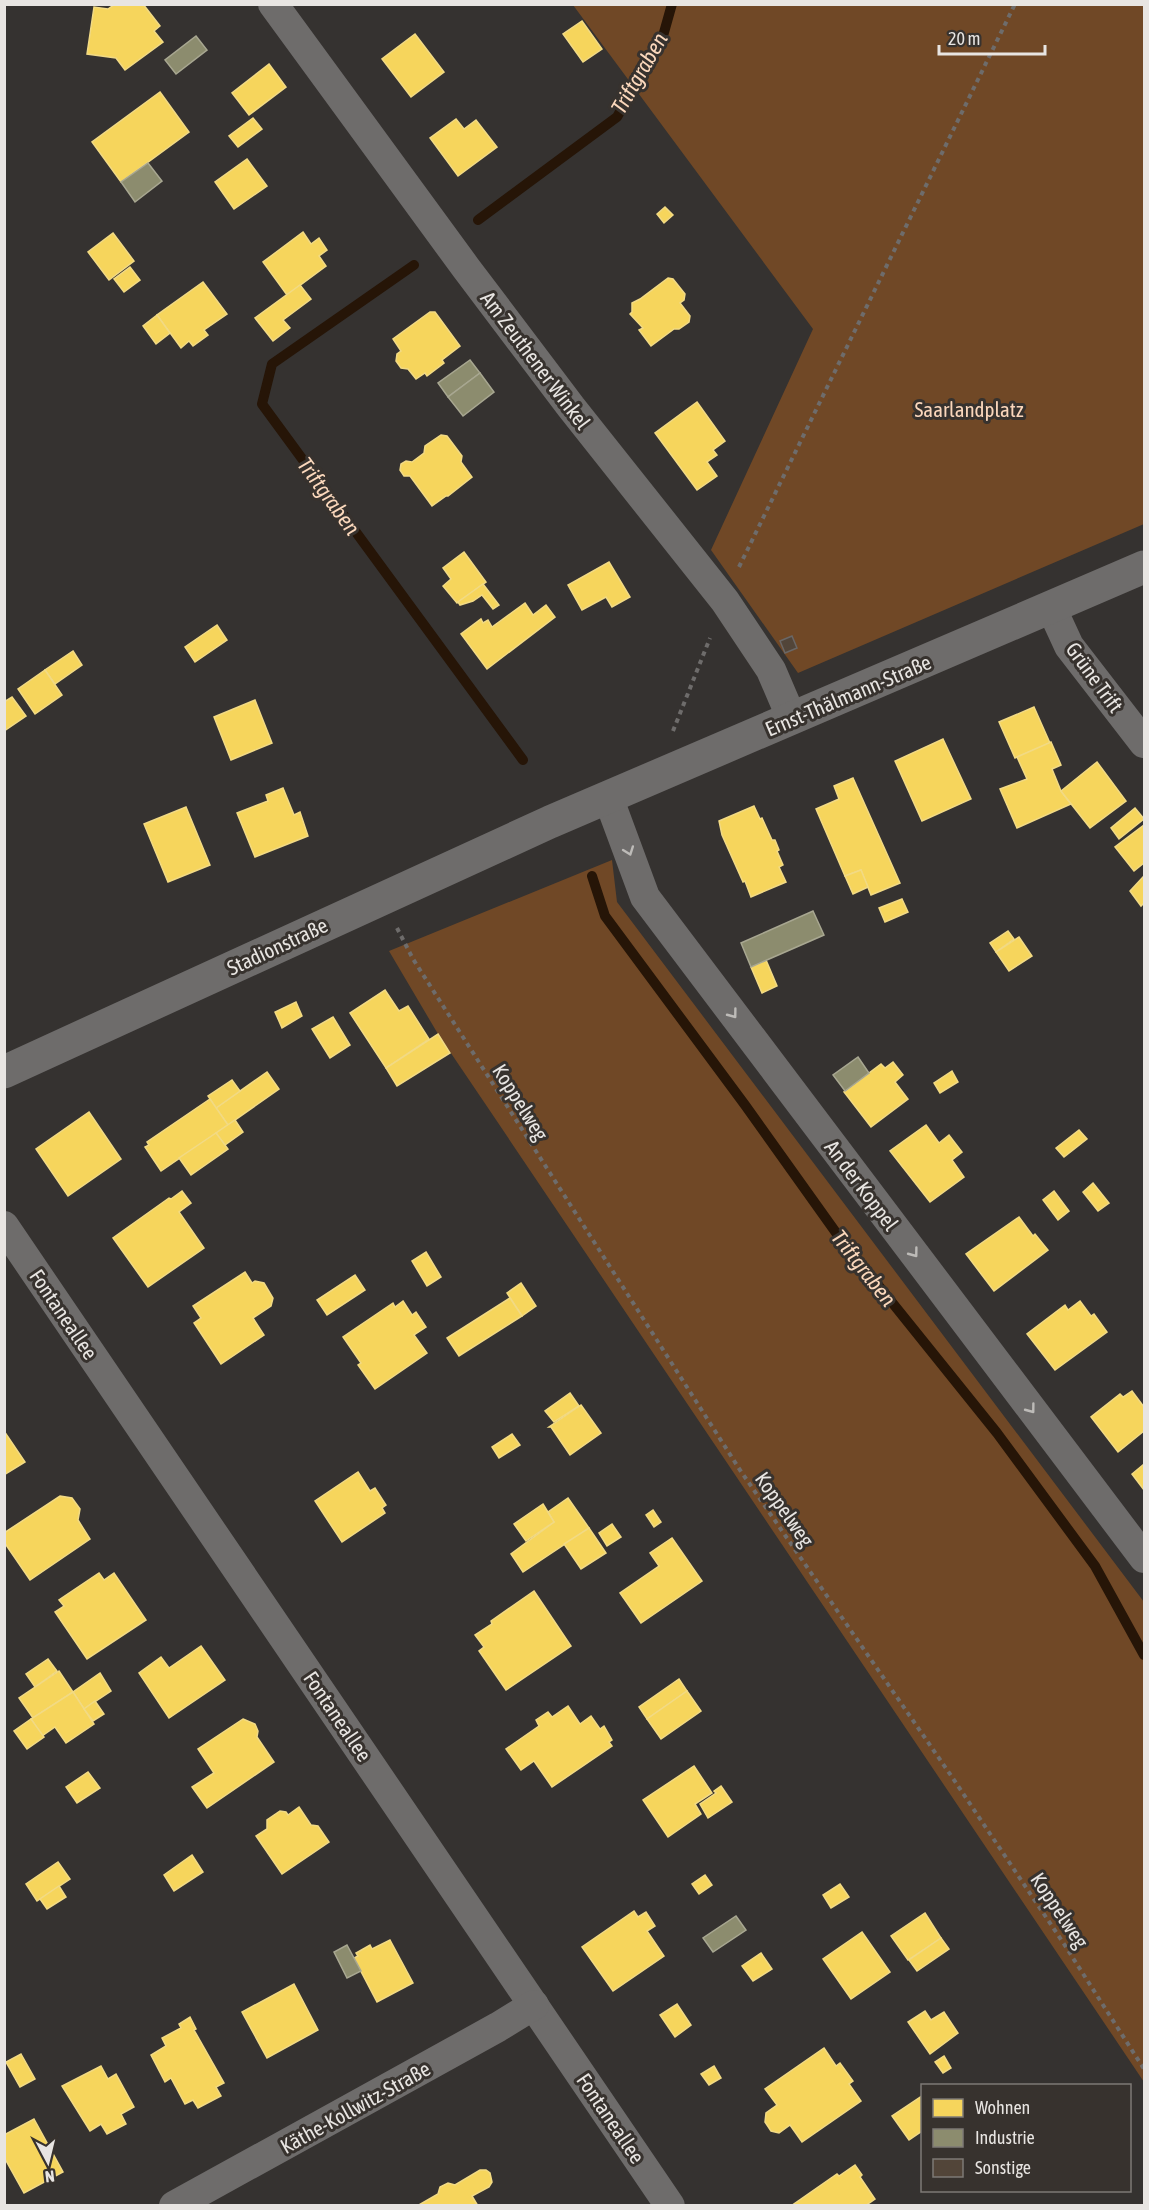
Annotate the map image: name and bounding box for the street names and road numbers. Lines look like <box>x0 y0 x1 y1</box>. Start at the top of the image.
street label: Am Zeuthener Winkel <box>476 286 596 434</box>
street label: Grüne Trift <box>1062 637 1128 717</box>
street label: Ernst-Thälmann-Straße <box>762 649 934 741</box>
street label: Stadionstraße <box>223 912 331 980</box>
street label: Koppelweg <box>488 1059 554 1145</box>
street label: An der Koppel <box>820 1135 904 1235</box>
street label: Fontaneallee <box>25 1264 103 1364</box>
street label: Koppelweg <box>751 1467 819 1551</box>
street label: Fontaneallee <box>299 1666 377 1766</box>
street label: Koppelweg <box>1026 1868 1094 1952</box>
street label: Käthe-Kollwitz-Straße <box>276 2056 434 2158</box>
street label: Fontaneallee <box>572 2068 650 2168</box>

